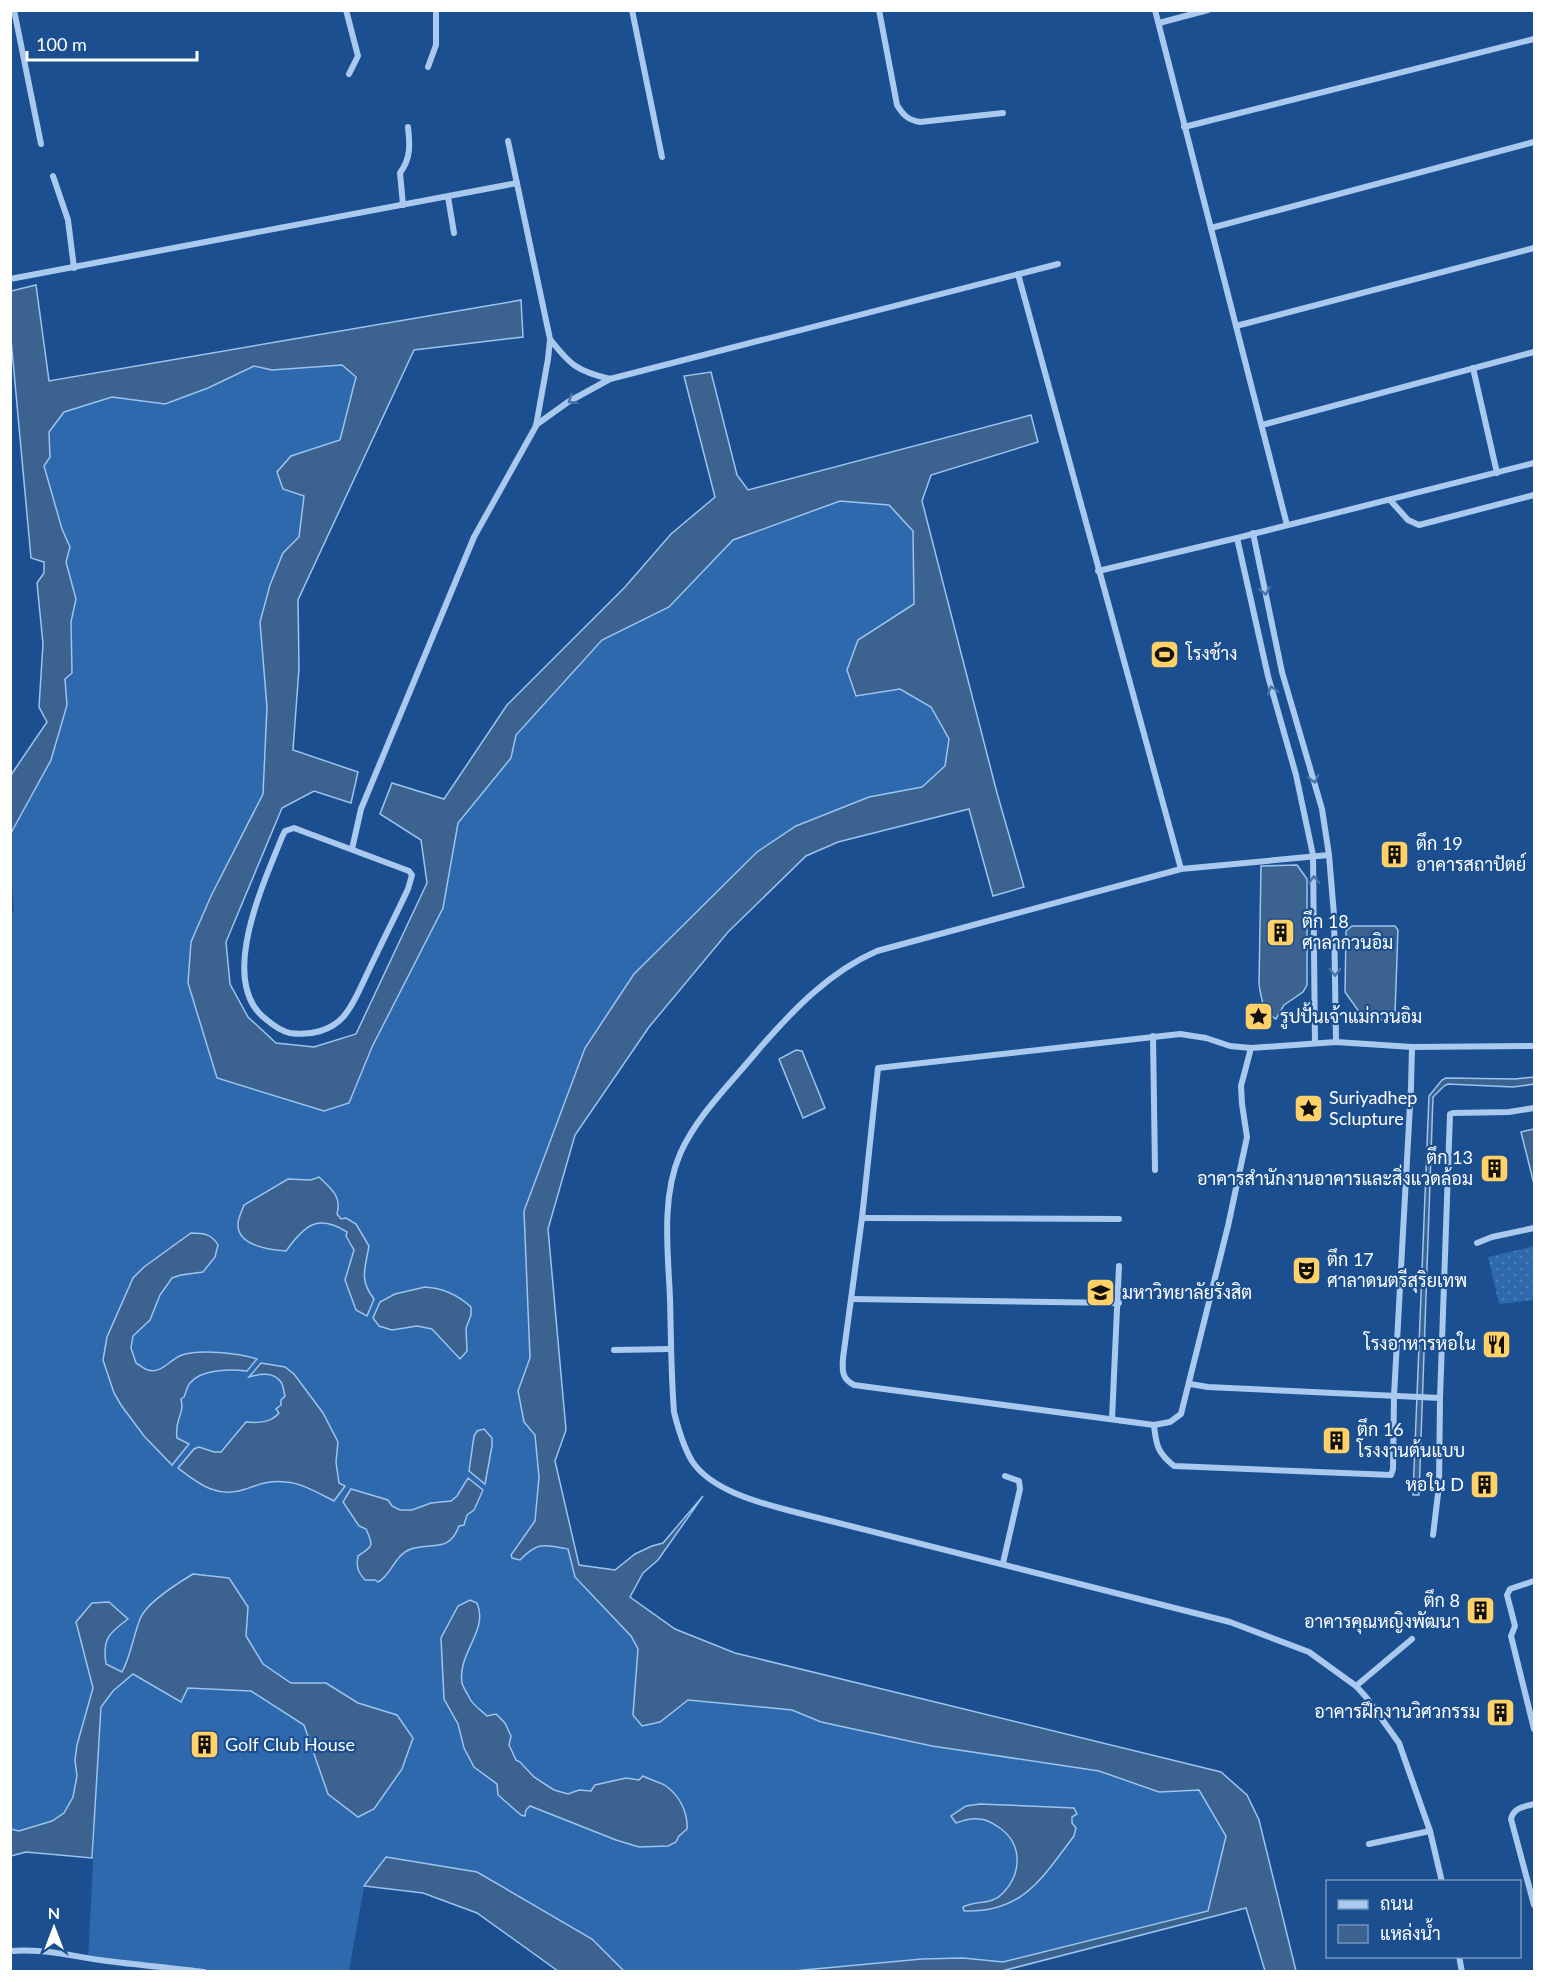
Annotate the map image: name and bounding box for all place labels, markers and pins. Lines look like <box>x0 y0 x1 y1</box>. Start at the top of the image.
sports icon: โรงช้าง <box>1149 638 1181 670</box>
place label: โรงช้าง <box>1185 641 1238 664</box>
place label: ตึก 19 อาคารสถาปัตย์ <box>1416 832 1526 875</box>
building icon: ตึก 19 อาคารสถาปัตย์ <box>1379 838 1411 870</box>
place label: ตึก 18 ศาลากวนอิม <box>1302 910 1393 953</box>
building icon: ตึก 18 ศาลากวนอิม <box>1265 916 1297 948</box>
place icon: รูปปั้นเจ้าแม่กวนอิม <box>1243 1001 1275 1033</box>
place label: รูปปั้นเจ้าแม่กวนอิม <box>1280 1002 1422 1030</box>
place label: Suriyadhep Sclupture <box>1329 1086 1417 1129</box>
place icon: Suriyadhep Sclupture <box>1292 1092 1324 1124</box>
place label: ตึก 13 อาคารสำนักงานอาคารและสิ่งแวดล้อม <box>1197 1146 1473 1189</box>
building icon: ตึก 13 อาคารสำนักงานอาคารและสิ่งแวดล้อม <box>1478 1152 1510 1184</box>
place label: ตึก 17 ศาลาดนตรีสุริยเทพ <box>1327 1248 1467 1293</box>
theatre icon: ตึก 17 ศาลาดนตรีสุริยเทพ <box>1290 1254 1322 1286</box>
school or university icon: มหาวิทยาลัยรังสิต <box>1085 1277 1117 1309</box>
place label: มหาวิทยาลัยรังสิต <box>1122 1281 1252 1303</box>
restaurant icon: โรงอาหารหอใน <box>1481 1328 1513 1360</box>
place label: โรงอาหารหอใน <box>1363 1331 1476 1354</box>
place label: ตึก 16 โรงงานต้นแบบ <box>1356 1418 1465 1461</box>
building icon: ตึก 16 โรงงานต้นแบบ <box>1320 1424 1352 1456</box>
building icon: หอใน D <box>1469 1469 1501 1501</box>
place label: หอใน D <box>1405 1472 1464 1495</box>
place label: ตึก 8 อาคารคุณหญิงพัฒนา <box>1304 1589 1460 1634</box>
building icon: ตึก 8 อาคารคุณหญิงพัฒนา <box>1465 1595 1497 1627</box>
building icon: อาคารฝึกงานวิศวกรรม <box>1485 1696 1517 1728</box>
place label: อาคารฝึกงานวิศวกรรม <box>1314 1700 1480 1722</box>
building icon: Golf Club House <box>188 1729 220 1761</box>
place label: Golf Club House <box>225 1733 355 1755</box>

